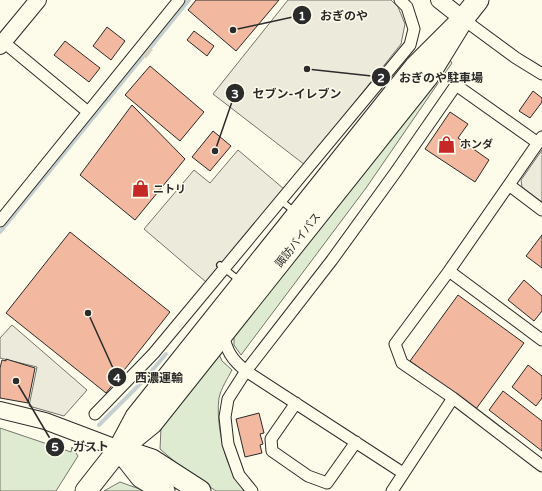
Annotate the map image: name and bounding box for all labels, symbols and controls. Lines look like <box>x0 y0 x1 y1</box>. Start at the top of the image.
callout: おぎのや <box>292 3 376 27</box>
text: 1 <box>298 9 306 23</box>
text: おぎのや <box>320 9 368 23</box>
callout: おぎのや駐車場 <box>371 65 491 89</box>
text: 2 <box>377 71 385 85</box>
text: おぎのや駐車場 <box>399 71 483 85</box>
callout: セブン-イレブン <box>225 81 349 105</box>
text: 3 <box>231 87 239 101</box>
text: セブン-イレブン <box>253 87 341 101</box>
shop icon: ホンダ <box>437 134 457 154</box>
place label: ホンダ <box>460 138 493 151</box>
shop icon: ニトリ <box>130 179 150 199</box>
place label: ニトリ <box>153 183 186 196</box>
street label: 諏訪バイパス <box>273 210 323 270</box>
callout: 西濃運輸 <box>107 365 191 389</box>
text: 4 <box>113 371 121 385</box>
text: 西濃運輸 <box>135 371 183 385</box>
callout: ガスト <box>45 435 117 459</box>
text: 5 <box>51 440 59 454</box>
text: ガスト <box>73 440 109 454</box>

